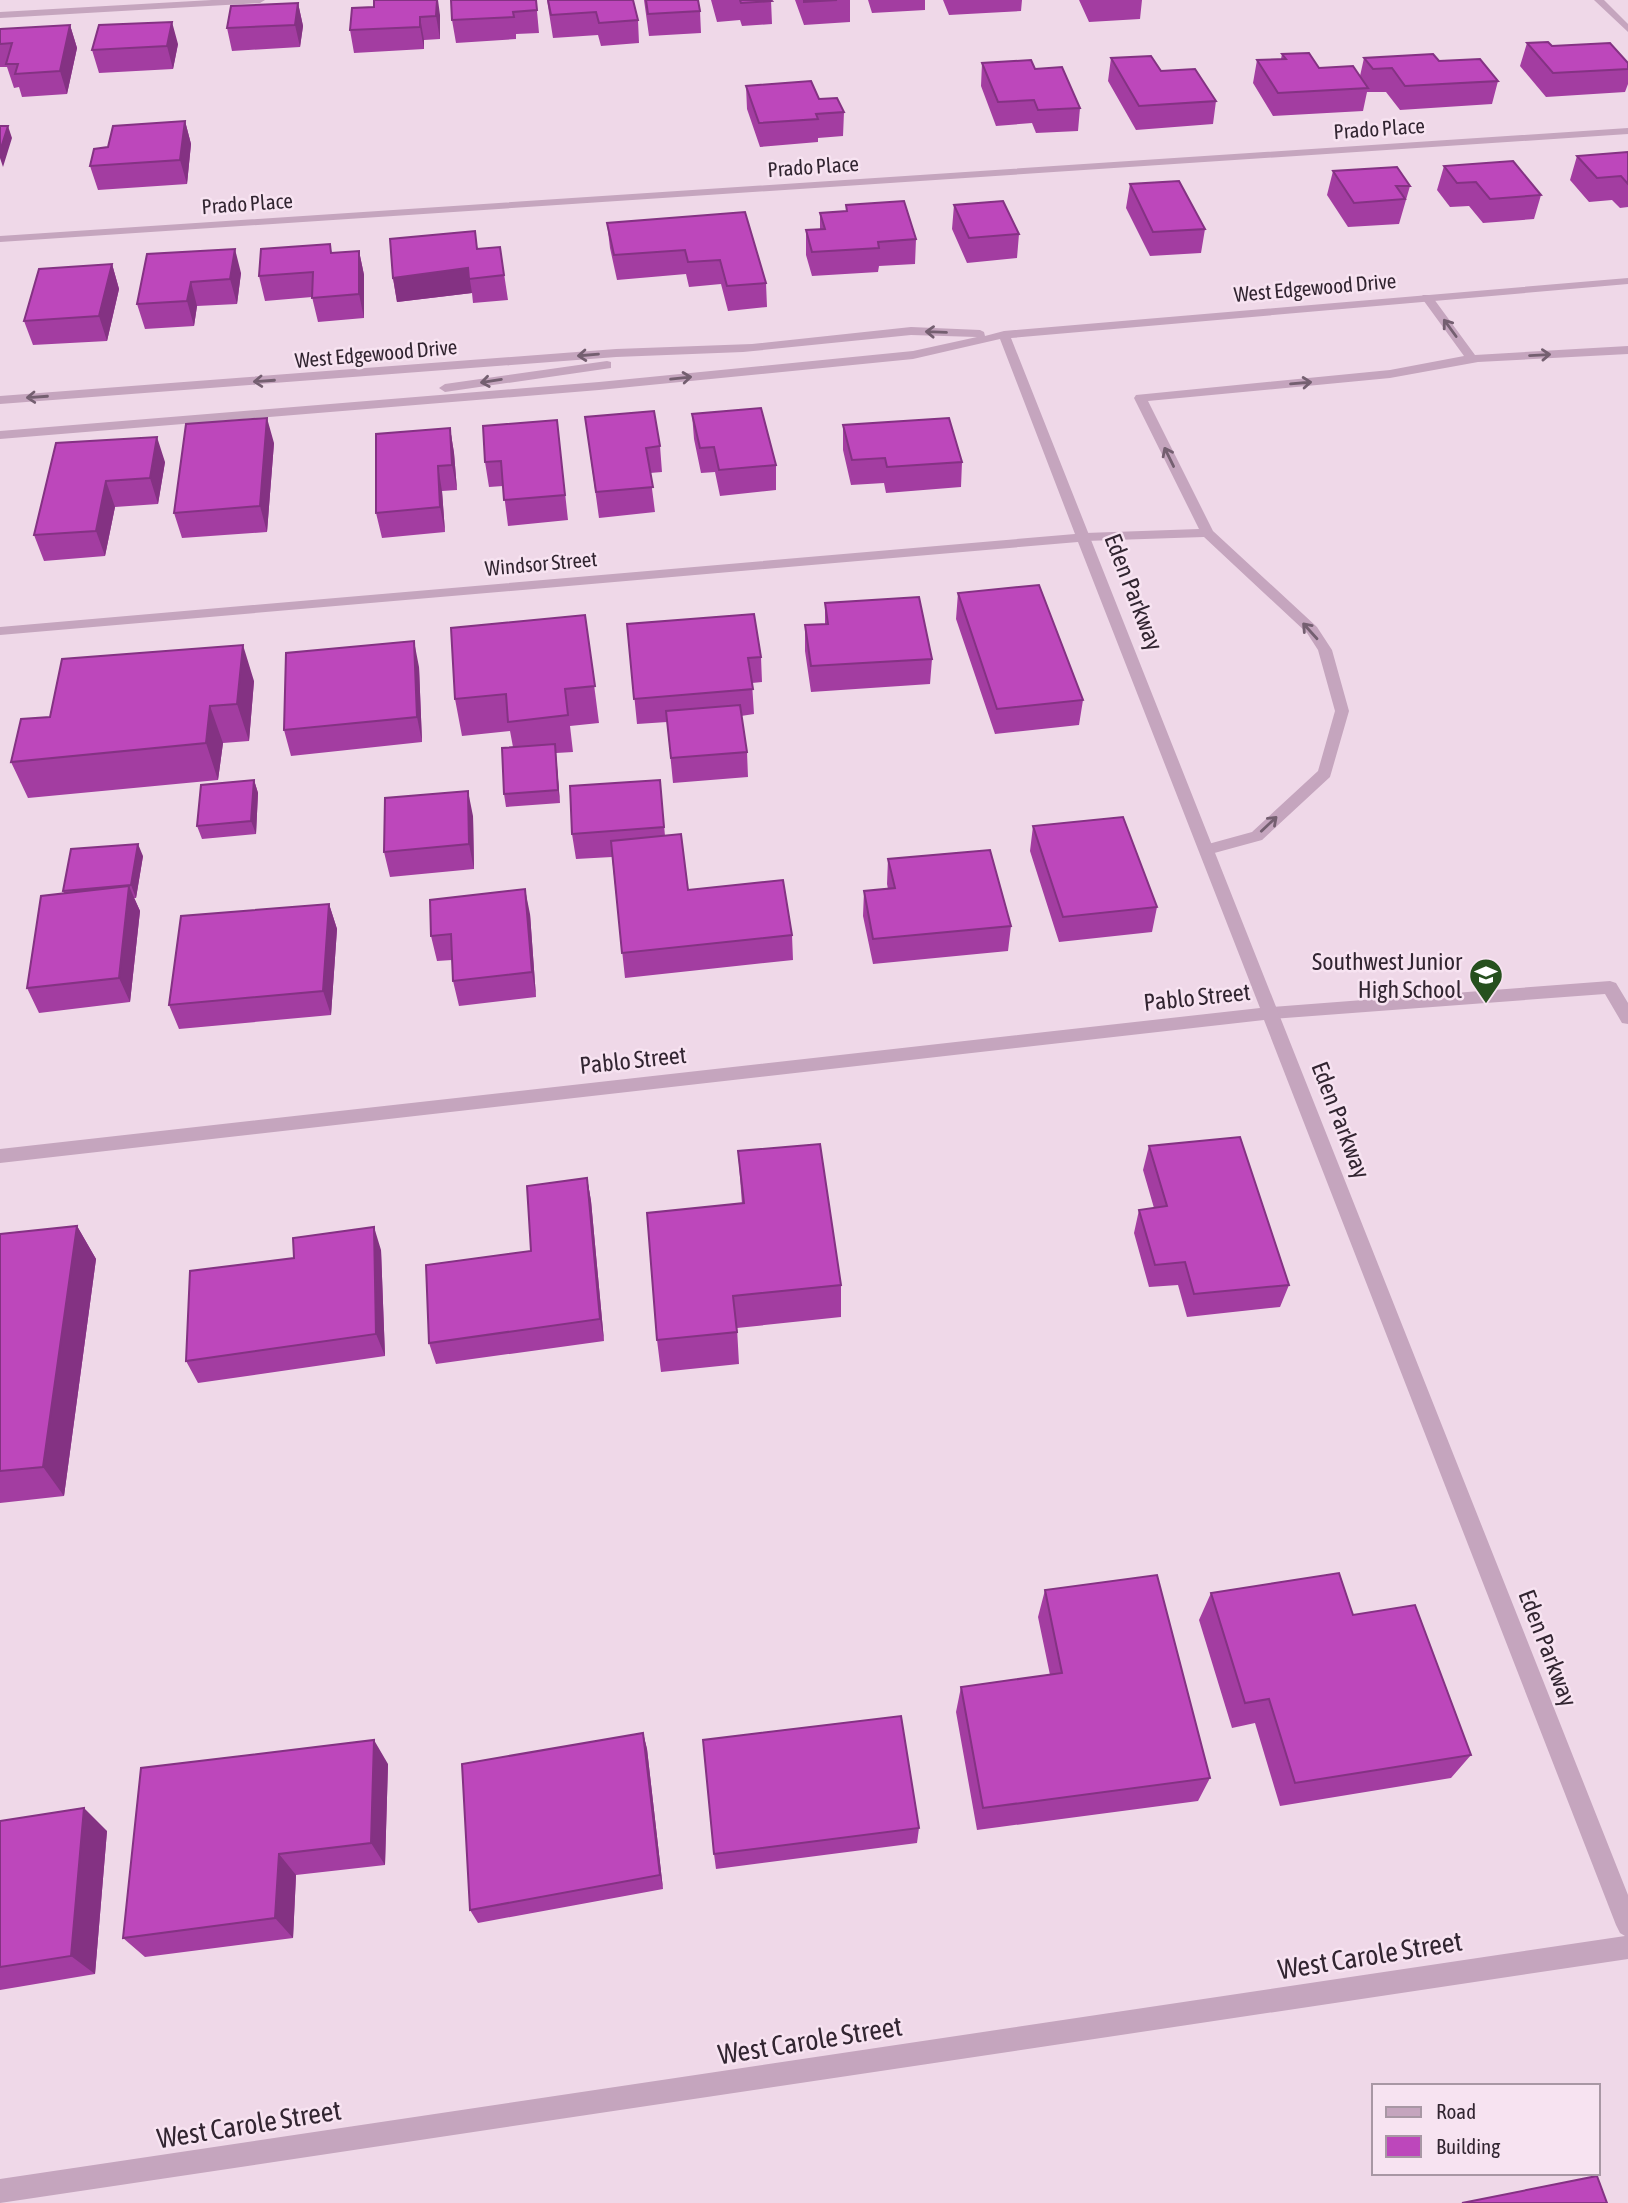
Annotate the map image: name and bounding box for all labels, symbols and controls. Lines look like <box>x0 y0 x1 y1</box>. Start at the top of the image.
street label: Prado Place <box>1333 113 1425 143</box>
street label: Prado Place <box>767 151 859 181</box>
street label: Prado Place <box>201 188 293 218</box>
street label: West Edgewood Drive <box>1233 268 1397 306</box>
one-way arrow <box>1442 319 1457 338</box>
one-way arrow <box>925 326 948 339</box>
street label: West Edgewood Drive <box>294 334 458 372</box>
one-way arrow <box>578 349 600 362</box>
one-way arrow <box>1529 349 1552 362</box>
one-way arrow <box>669 371 692 384</box>
one-way arrow <box>253 375 276 388</box>
one-way arrow <box>480 375 503 388</box>
one-way arrow <box>1289 376 1311 389</box>
one-way arrow <box>26 391 49 404</box>
one-way arrow <box>1162 447 1176 468</box>
street label: Eden Parkway <box>1099 530 1169 654</box>
street label: Windsor Street <box>484 546 598 580</box>
one-way arrow <box>1302 623 1319 640</box>
one-way arrow <box>1260 816 1277 833</box>
place label: Southwest Junior High School <box>1312 948 1463 1003</box>
school or university icon: Southwest Junior High School <box>1467 956 1505 1005</box>
street label: Pablo Street <box>1142 978 1252 1016</box>
street label: Pablo Street <box>578 1041 688 1079</box>
street label: Eden Parkway <box>1306 1058 1376 1182</box>
street label: Eden Parkway <box>1513 1586 1583 1710</box>
street label: West Carole Street <box>1276 1925 1464 1985</box>
street label: West Carole Street <box>716 2010 904 2070</box>
legend <box>1372 2084 1600 2175</box>
street label: West Carole Street <box>155 2094 343 2154</box>
text: Road <box>1436 2099 1476 2123</box>
text: Building <box>1436 2134 1500 2158</box>

